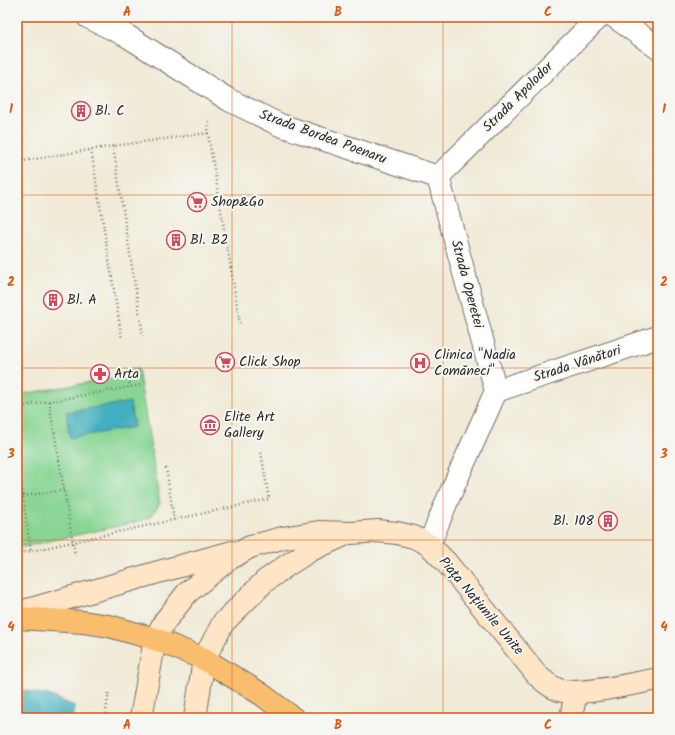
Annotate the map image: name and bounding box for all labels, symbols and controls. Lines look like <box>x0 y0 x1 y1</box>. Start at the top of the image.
text: A <box>123 2 131 23</box>
text: B <box>334 2 342 23</box>
text: C <box>544 2 552 23</box>
street label: Strada Apolodor <box>478 56 559 137</box>
text: 1 <box>9 99 13 120</box>
text: 1 <box>662 99 666 120</box>
building icon: Bl. C <box>70 100 92 122</box>
place label: Bl. C <box>95 100 125 122</box>
street label: Strada Bordea Poenaru <box>256 104 390 170</box>
supermarket icon: Shop&Go <box>186 191 208 213</box>
place label: Shop&Go <box>211 191 264 213</box>
building icon: Bl. B2 <box>165 229 187 251</box>
place label: Bl. B2 <box>190 229 228 251</box>
street label: Strada Operetei <box>445 237 490 331</box>
text: 2 <box>7 272 15 293</box>
text: 2 <box>660 272 668 293</box>
building icon: Bl. A <box>42 289 64 311</box>
place label: Bl. A <box>67 289 97 311</box>
street label: Strada Vânători <box>530 339 624 389</box>
place label: Clinica "Nadia Comăneci" <box>434 344 516 382</box>
supermarket icon: Click Shop <box>214 351 236 373</box>
place label: Click Shop <box>239 351 301 373</box>
hospital icon: Clinica "Nadia Comăneci" <box>409 352 431 374</box>
pharmacy icon: Arta <box>89 363 111 385</box>
place label: Arta <box>114 363 139 385</box>
place label: Elite Art Gallery <box>224 406 275 444</box>
museum icon: Elite Art Gallery <box>199 414 221 436</box>
text: 3 <box>6 444 15 465</box>
text: 3 <box>659 444 668 465</box>
place label: Bl. 108 <box>553 510 595 532</box>
building icon: Bl. 108 <box>597 510 619 532</box>
street label: Piața Națiunile Unite <box>433 552 529 661</box>
text: 4 <box>7 617 15 638</box>
text: 4 <box>660 617 668 638</box>
text: A <box>123 715 131 735</box>
text: B <box>334 715 342 735</box>
text: C <box>544 715 552 735</box>

